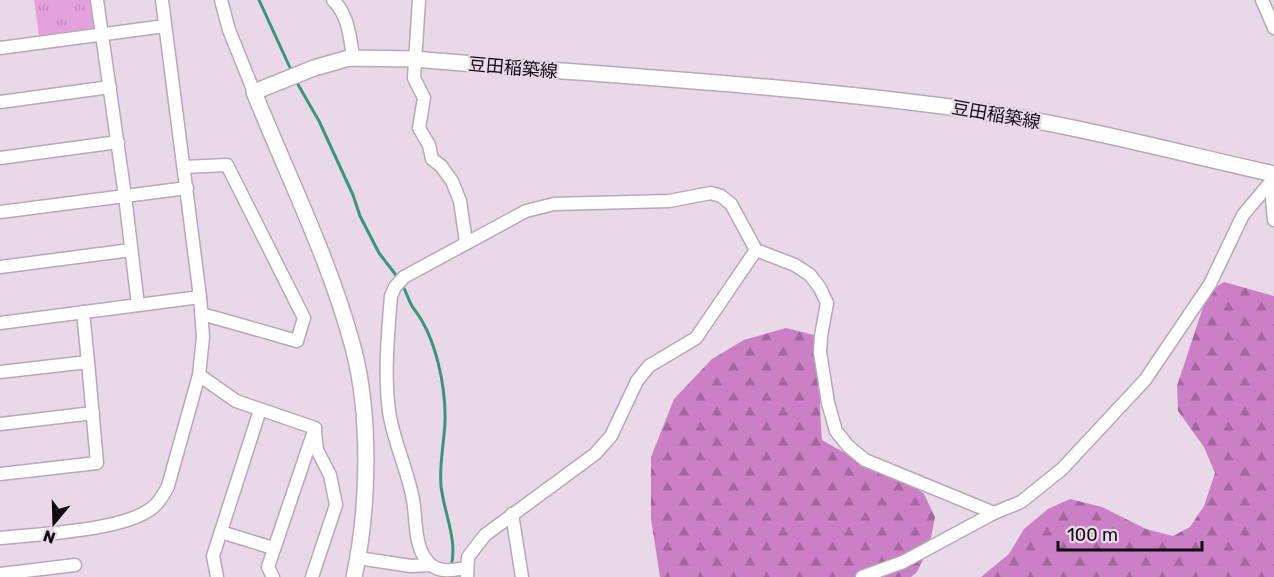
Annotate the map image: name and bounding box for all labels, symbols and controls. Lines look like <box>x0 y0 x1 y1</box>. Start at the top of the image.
street label: 豆田稲築線 <box>467 53 559 83</box>
street label: 豆田稲築線 <box>950 96 1042 134</box>
north arrow <box>24 493 84 553</box>
scale bar <box>1058 514 1202 552</box>
text: 100 m <box>1067 524 1118 546</box>
text: N <box>41 526 58 548</box>

